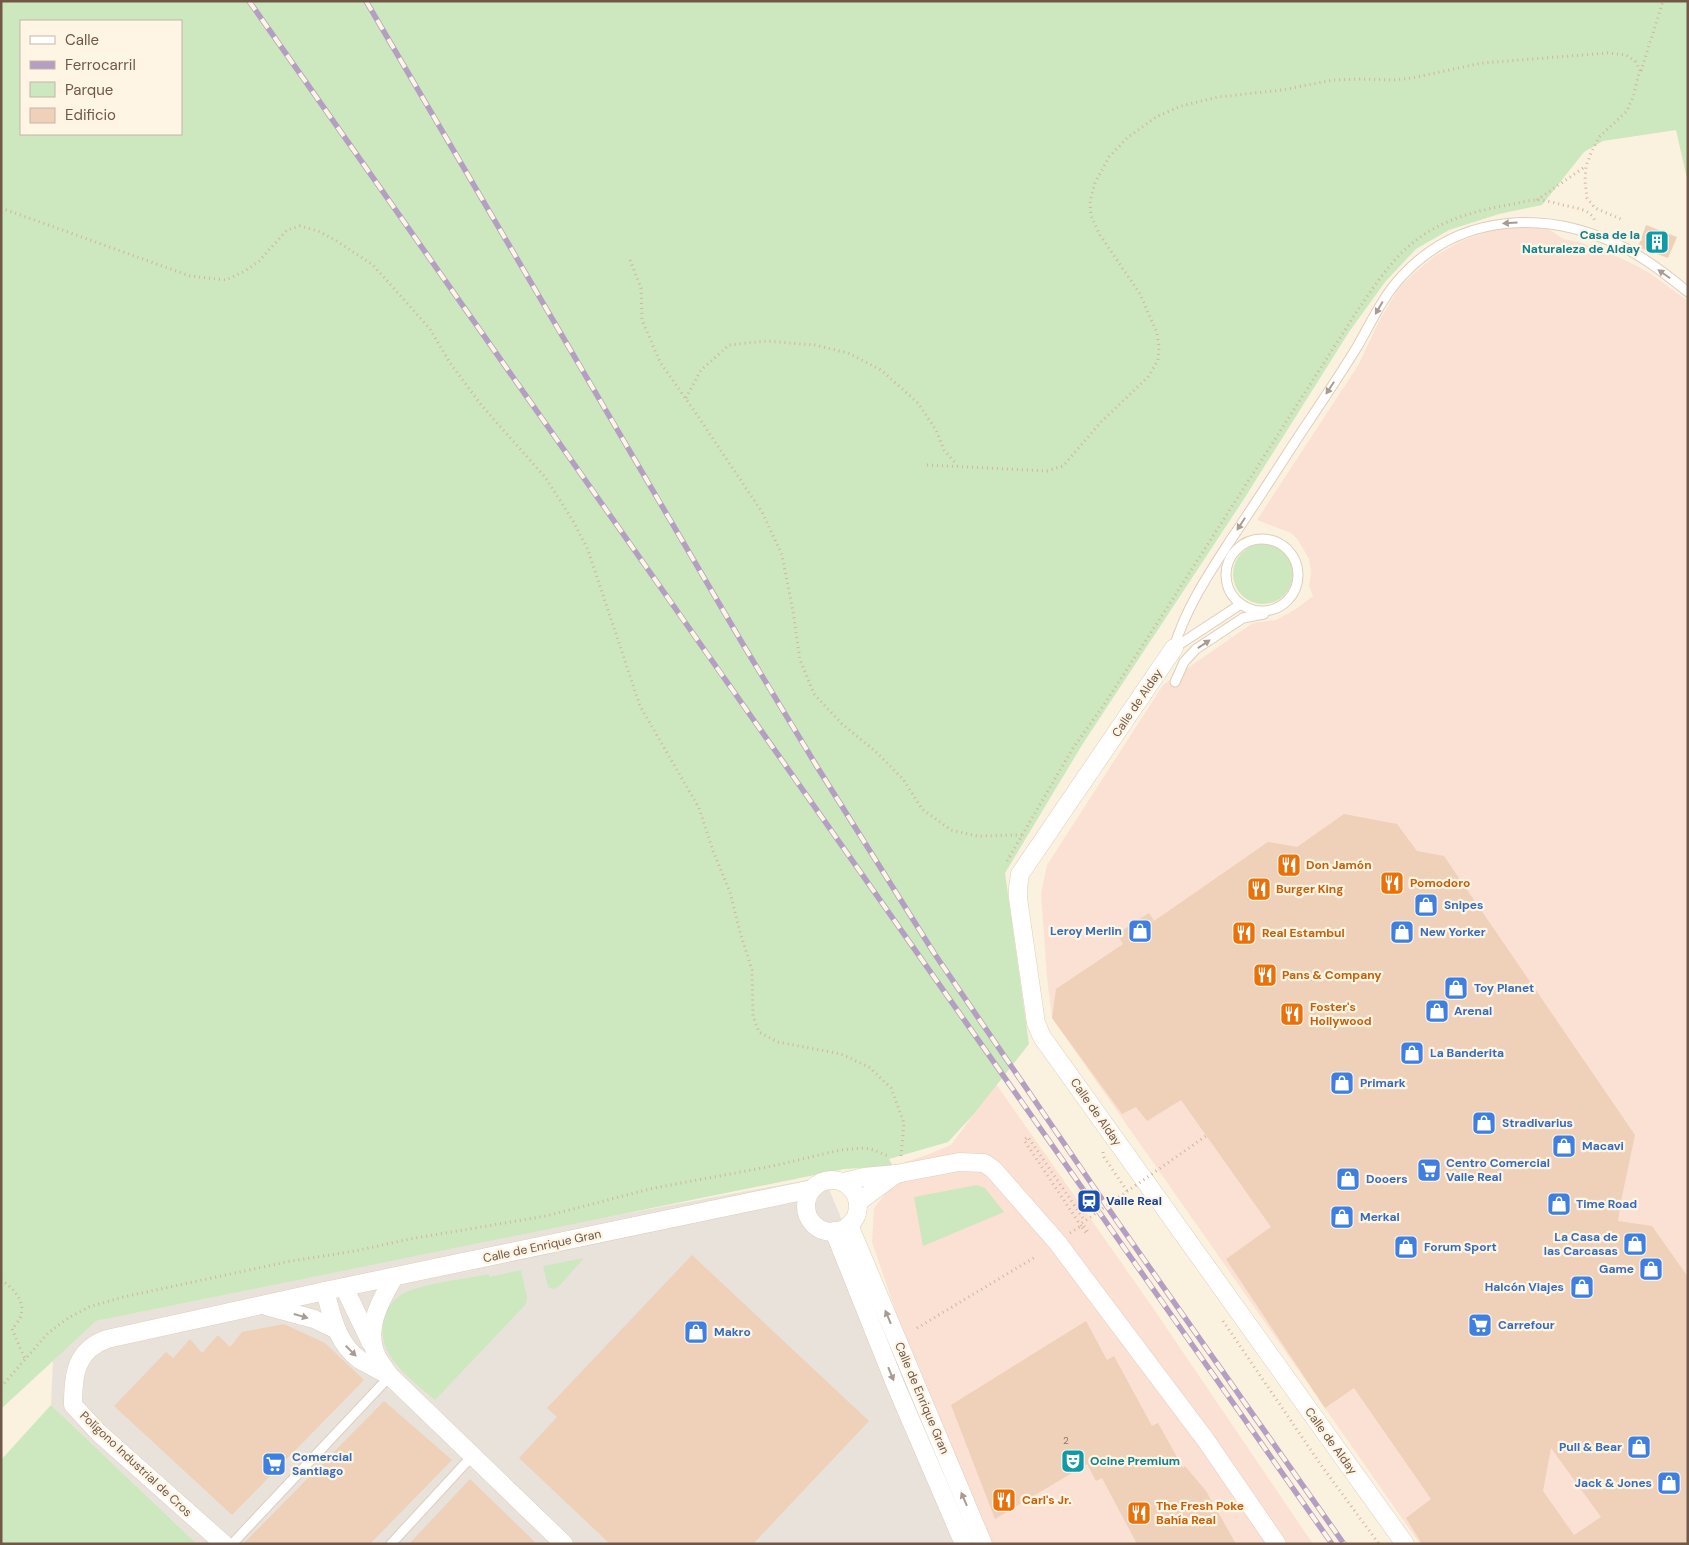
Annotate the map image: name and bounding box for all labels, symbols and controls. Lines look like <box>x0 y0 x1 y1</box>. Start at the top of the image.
legend <box>20 20 182 135</box>
text: Calle <box>65 30 99 50</box>
text: Ferrocarril <box>65 55 136 75</box>
text: Parque <box>65 80 113 100</box>
text: Edificio <box>65 105 116 125</box>
one-way arrow <box>1501 220 1517 228</box>
place label: Casa de la Naturaleza de Alday <box>1522 227 1641 257</box>
building icon: Casa de la Naturaleza de Alday <box>1644 229 1670 255</box>
one-way arrow <box>1657 269 1671 279</box>
one-way arrow <box>1375 302 1384 315</box>
one-way arrow <box>1325 382 1335 395</box>
one-way arrow <box>1236 518 1246 531</box>
one-way arrow <box>1197 639 1211 649</box>
street label: Calle de Alday <box>1108 665 1166 740</box>
restaurant icon: Don Jamón <box>1276 852 1302 878</box>
place label: Don Jamón <box>1306 857 1372 873</box>
restaurant icon: Pomodoro <box>1379 870 1405 896</box>
place label: Pomodoro <box>1410 875 1470 891</box>
restaurant icon: Burger King <box>1246 876 1272 902</box>
place label: Burger King <box>1276 881 1343 897</box>
shop icon: Snipes <box>1413 892 1439 918</box>
place label: Snipes <box>1444 897 1483 913</box>
shop icon: Leroy Merlin <box>1127 918 1153 944</box>
shop icon: New Yorker <box>1389 919 1415 945</box>
restaurant icon: Real Estambul <box>1231 920 1257 946</box>
place label: Leroy Merlin <box>1050 923 1122 939</box>
place label: New Yorker <box>1420 924 1486 940</box>
place label: Real Estambul <box>1262 925 1345 941</box>
restaurant icon: Pans & Company <box>1252 962 1278 988</box>
place label: Pans & Company <box>1282 967 1382 983</box>
shop icon: Toy Planet <box>1443 975 1469 1001</box>
place label: Toy Planet <box>1474 980 1534 996</box>
shop icon: Arenal <box>1424 998 1450 1024</box>
place label: Foster's Hollywood <box>1310 999 1372 1029</box>
restaurant icon: Foster's Hollywood <box>1279 1001 1305 1027</box>
place label: Arenal <box>1454 1003 1492 1019</box>
shop icon: La Banderita <box>1399 1040 1425 1066</box>
place label: La Banderita <box>1430 1045 1504 1061</box>
shop icon: Primark <box>1329 1070 1355 1096</box>
street label: Calle de Alday <box>1067 1075 1125 1149</box>
place label: Primark <box>1360 1075 1406 1091</box>
shop icon: Stradivarius <box>1471 1110 1497 1136</box>
place label: Stradivarius <box>1502 1115 1573 1131</box>
shop icon: Macavi <box>1551 1133 1577 1159</box>
place label: Macavi <box>1582 1138 1624 1154</box>
place label: Centro Comercial Valle Real <box>1446 1155 1550 1185</box>
supermarket icon: Centro Comercial Valle Real <box>1416 1157 1442 1183</box>
shop icon: Dooers <box>1335 1166 1361 1192</box>
place label: Dooers <box>1366 1171 1408 1187</box>
station icon: Valle Real <box>1076 1188 1102 1214</box>
shop icon: Time Road <box>1546 1191 1572 1217</box>
place label: Valle Real <box>1106 1193 1162 1209</box>
place label: Time Road <box>1576 1196 1637 1212</box>
shop icon: Merkal <box>1329 1204 1355 1230</box>
place label: Merkal <box>1360 1209 1400 1225</box>
street label: Calle de Enrique Gran <box>481 1226 603 1266</box>
place label: La Casa de las Carcasas <box>1544 1229 1618 1259</box>
shop icon: La Casa de las Carcasas <box>1622 1231 1648 1257</box>
shop icon: Forum Sport <box>1393 1234 1419 1260</box>
place label: Forum Sport <box>1424 1239 1497 1255</box>
shop icon: Game <box>1638 1256 1664 1282</box>
place label: Game <box>1599 1261 1634 1277</box>
shop icon: Halcón Viajes <box>1569 1274 1595 1300</box>
place label: Halcón Viajes <box>1485 1279 1564 1295</box>
one-way arrow <box>883 1310 891 1324</box>
one-way arrow <box>293 1312 308 1320</box>
supermarket icon: Carrefour <box>1467 1312 1493 1338</box>
place label: Carrefour <box>1498 1317 1555 1333</box>
shop icon: Makro <box>683 1319 709 1345</box>
place label: Makro <box>714 1324 751 1340</box>
street label: Calle de Enrique Gran <box>891 1339 953 1457</box>
one-way arrow <box>345 1345 357 1357</box>
one-way arrow <box>888 1367 896 1381</box>
street label: Calle de Alday <box>1301 1404 1361 1478</box>
street label: Polígono Industrial de Cros <box>77 1408 195 1520</box>
house number: 2 <box>1063 1434 1069 1447</box>
shop icon: Pull & Bear <box>1626 1434 1652 1460</box>
place label: Pull & Bear <box>1559 1439 1622 1455</box>
theatre icon: Ocine Premium <box>1060 1448 1086 1474</box>
place label: Comercial Santiago <box>292 1449 352 1479</box>
supermarket icon: Comercial Santiago <box>261 1451 287 1477</box>
place label: Ocine Premium <box>1090 1453 1180 1469</box>
shop icon: Jack & Jones <box>1656 1470 1682 1496</box>
place label: Jack & Jones <box>1574 1475 1652 1491</box>
restaurant icon: Carl's Jr. <box>991 1487 1017 1513</box>
one-way arrow <box>959 1492 967 1506</box>
place label: Carl's Jr. <box>1022 1492 1072 1508</box>
place label: The Fresh Poke Bahía Real <box>1156 1498 1244 1528</box>
restaurant icon: The Fresh Poke Bahía Real <box>1126 1500 1152 1526</box>

